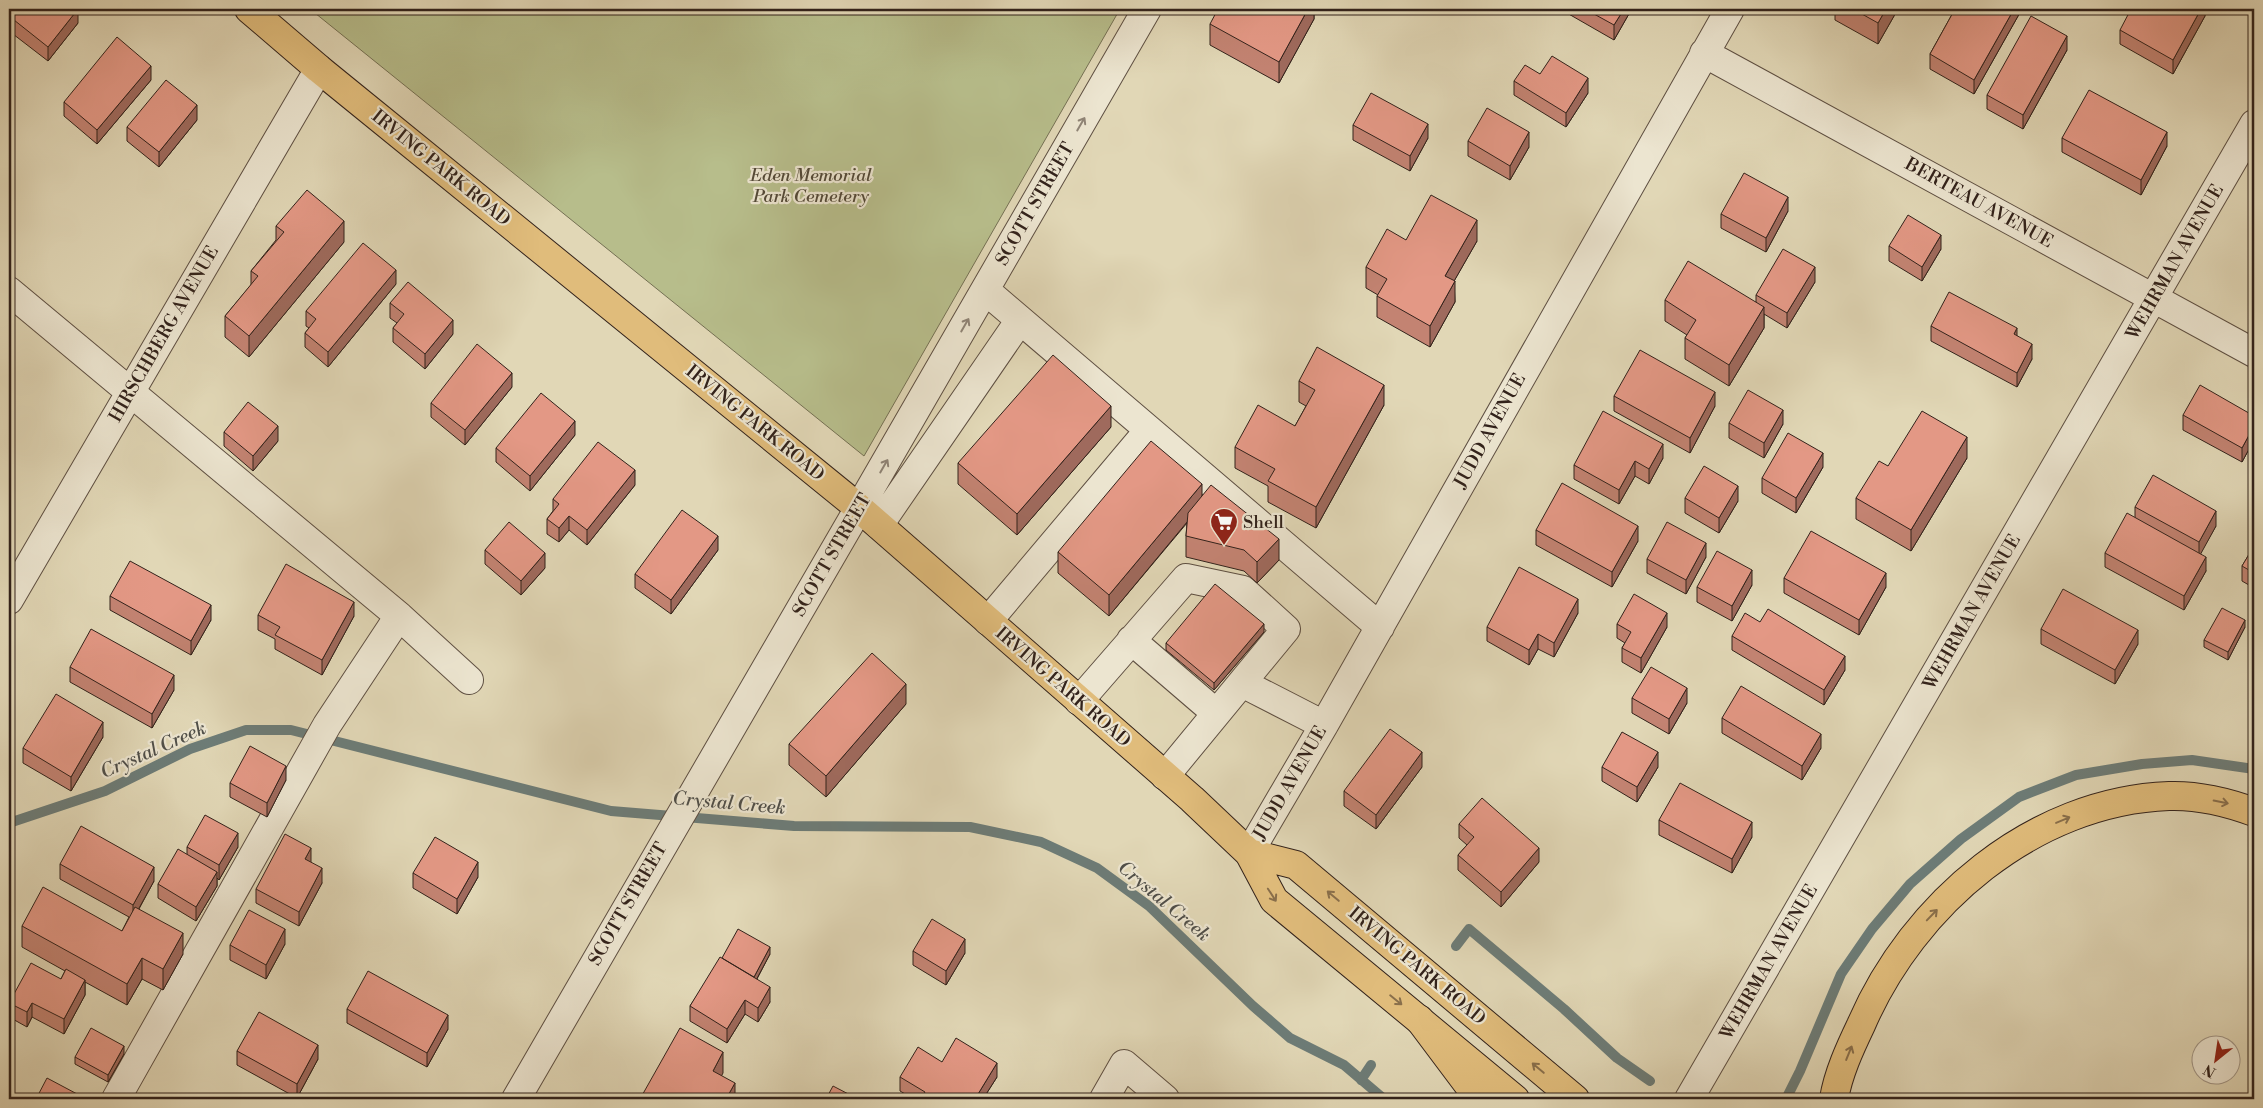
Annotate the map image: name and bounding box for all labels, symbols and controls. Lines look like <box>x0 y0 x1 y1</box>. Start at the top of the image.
street label: IRVING PARK ROAD <box>367 105 515 231</box>
one-way arrow <box>1076 117 1086 131</box>
street label: SCOTT STREET <box>990 138 1080 270</box>
street label: BERTEAU AVENUE <box>1900 152 2057 253</box>
park label: Eden Memorial Park Cemetery <box>749 164 872 208</box>
street label: WEHRMAN AVENUE <box>2121 180 2229 345</box>
street label: HIRSCHBERG AVENUE <box>104 242 224 426</box>
one-way arrow <box>960 319 970 333</box>
street label: IRVING PARK ROAD <box>681 360 829 486</box>
street label: JUDD AVENUE <box>1448 369 1531 493</box>
one-way arrow <box>879 459 889 474</box>
street label: SCOTT STREET <box>787 489 877 621</box>
supermarket icon: Shell <box>1209 507 1239 546</box>
place label: Shell <box>1243 511 1284 534</box>
street label: WEHRMAN AVENUE <box>1918 530 2026 695</box>
street label: IRVING PARK ROAD <box>990 622 1136 752</box>
water label: Crystal Creek <box>96 716 210 784</box>
street label: JUDD AVENUE <box>1248 722 1332 845</box>
water label: Crystal Creek <box>671 786 787 820</box>
one-way arrow <box>2213 798 2229 808</box>
one-way arrow <box>2055 815 2070 825</box>
street label: SCOTT STREET <box>583 838 673 970</box>
water label: Crystal Creek <box>1113 855 1215 947</box>
street label: WEHRMAN AVENUE <box>1715 880 1823 1045</box>
one-way arrow <box>1267 888 1278 902</box>
one-way arrow <box>1327 891 1340 902</box>
street label: IRVING PARK ROAD <box>1344 902 1490 1030</box>
one-way arrow <box>1926 909 1938 921</box>
one-way arrow <box>1389 994 1402 1005</box>
north arrow <box>2190 1036 2240 1086</box>
one-way arrow <box>1844 1046 1854 1061</box>
text: N <box>2201 1060 2219 1081</box>
one-way arrow <box>1531 1062 1544 1074</box>

